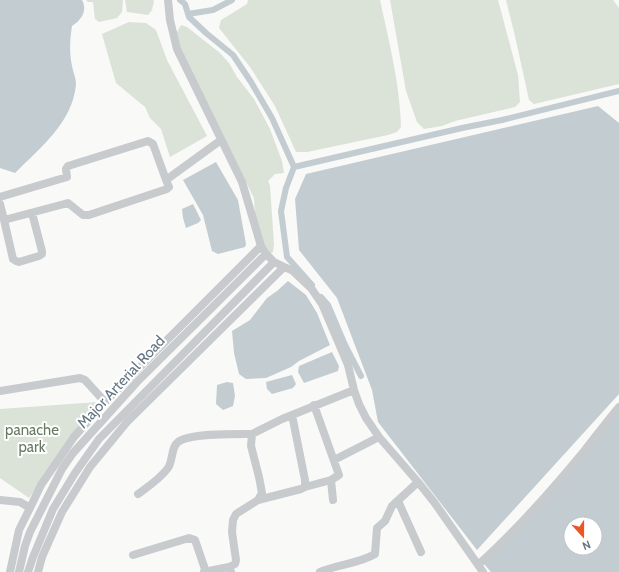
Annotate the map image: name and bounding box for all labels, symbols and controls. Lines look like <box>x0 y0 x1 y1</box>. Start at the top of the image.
street label: Major Arterial Road <box>73 332 169 432</box>
park label: panache park <box>5 421 59 456</box>
north arrow <box>563 516 603 556</box>
text: N <box>580 537 593 553</box>

